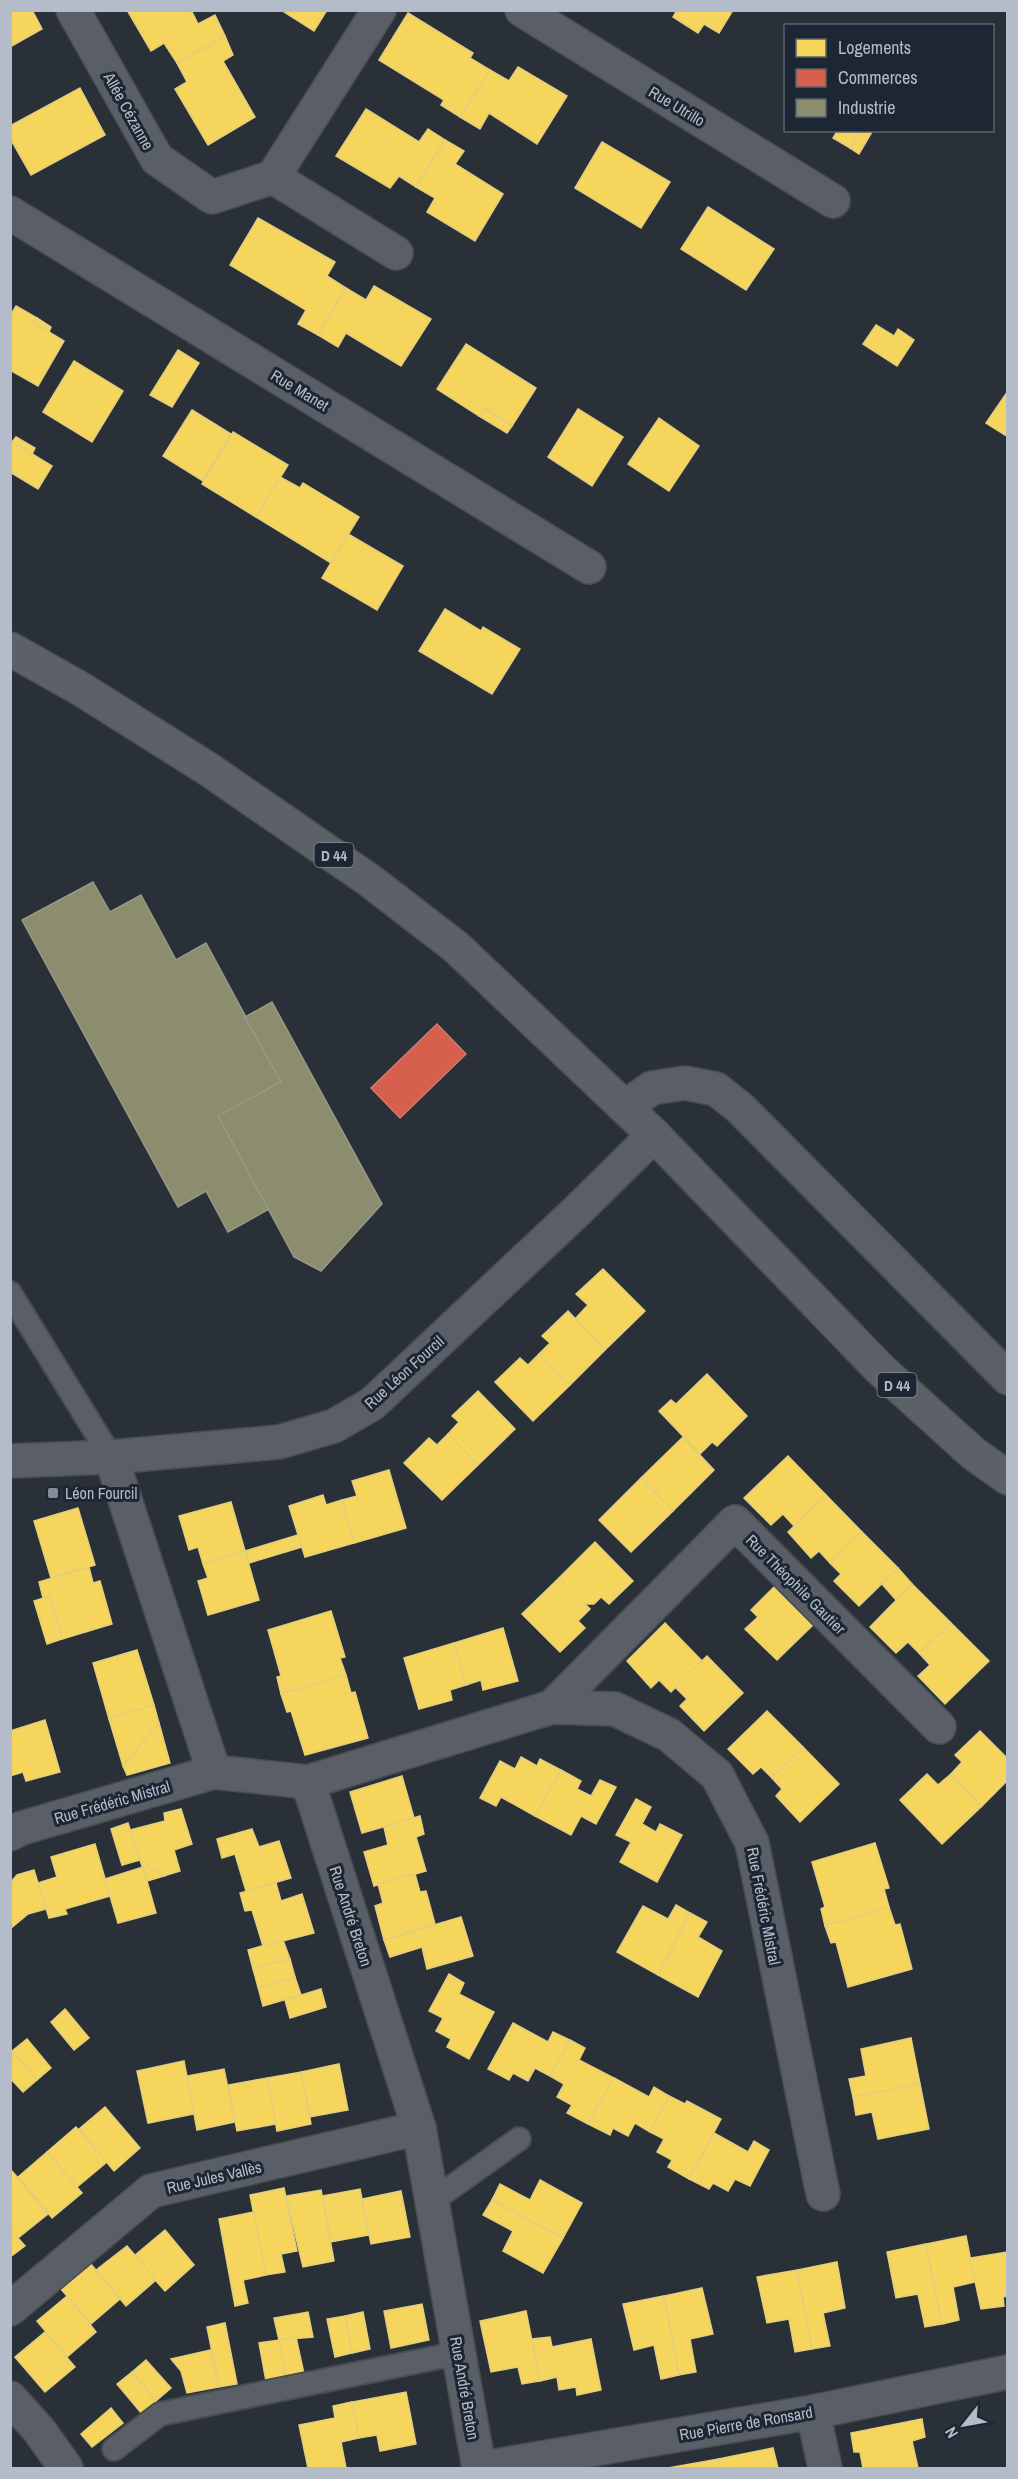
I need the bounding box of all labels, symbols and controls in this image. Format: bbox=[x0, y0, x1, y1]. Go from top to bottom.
legend bbox=[784, 24, 994, 132]
text: Logements bbox=[838, 35, 911, 60]
text: Commerces bbox=[838, 65, 918, 90]
street label: Allée Cézanne bbox=[98, 67, 159, 154]
street label: Rue Utrillo bbox=[645, 81, 709, 131]
text: Industrie bbox=[838, 95, 895, 120]
street label: Rue Manet bbox=[267, 364, 333, 416]
road number: D 44 bbox=[314, 843, 354, 867]
street label: Rue Léon Fourcil bbox=[359, 1330, 449, 1414]
road number: D 44 bbox=[878, 1373, 916, 1397]
place label: Léon Fourcil bbox=[65, 1482, 137, 1504]
marker: Léon Fourcil bbox=[46, 1486, 60, 1500]
street label: Rue Théophile Gautier bbox=[741, 1529, 851, 1639]
street label: Rue Frédéric Mistral bbox=[51, 1775, 173, 1829]
street label: Rue Frédéric Mistral bbox=[742, 1845, 786, 1967]
street label: Rue André Breton bbox=[324, 1863, 378, 1969]
street label: Rue Jules Vallès bbox=[164, 2155, 264, 2199]
street label: Rue André Breton bbox=[445, 2335, 485, 2441]
north arrow bbox=[934, 2395, 994, 2455]
street label: Rue Pierre de Ronsard bbox=[678, 2400, 814, 2446]
text: N bbox=[939, 2423, 963, 2442]

